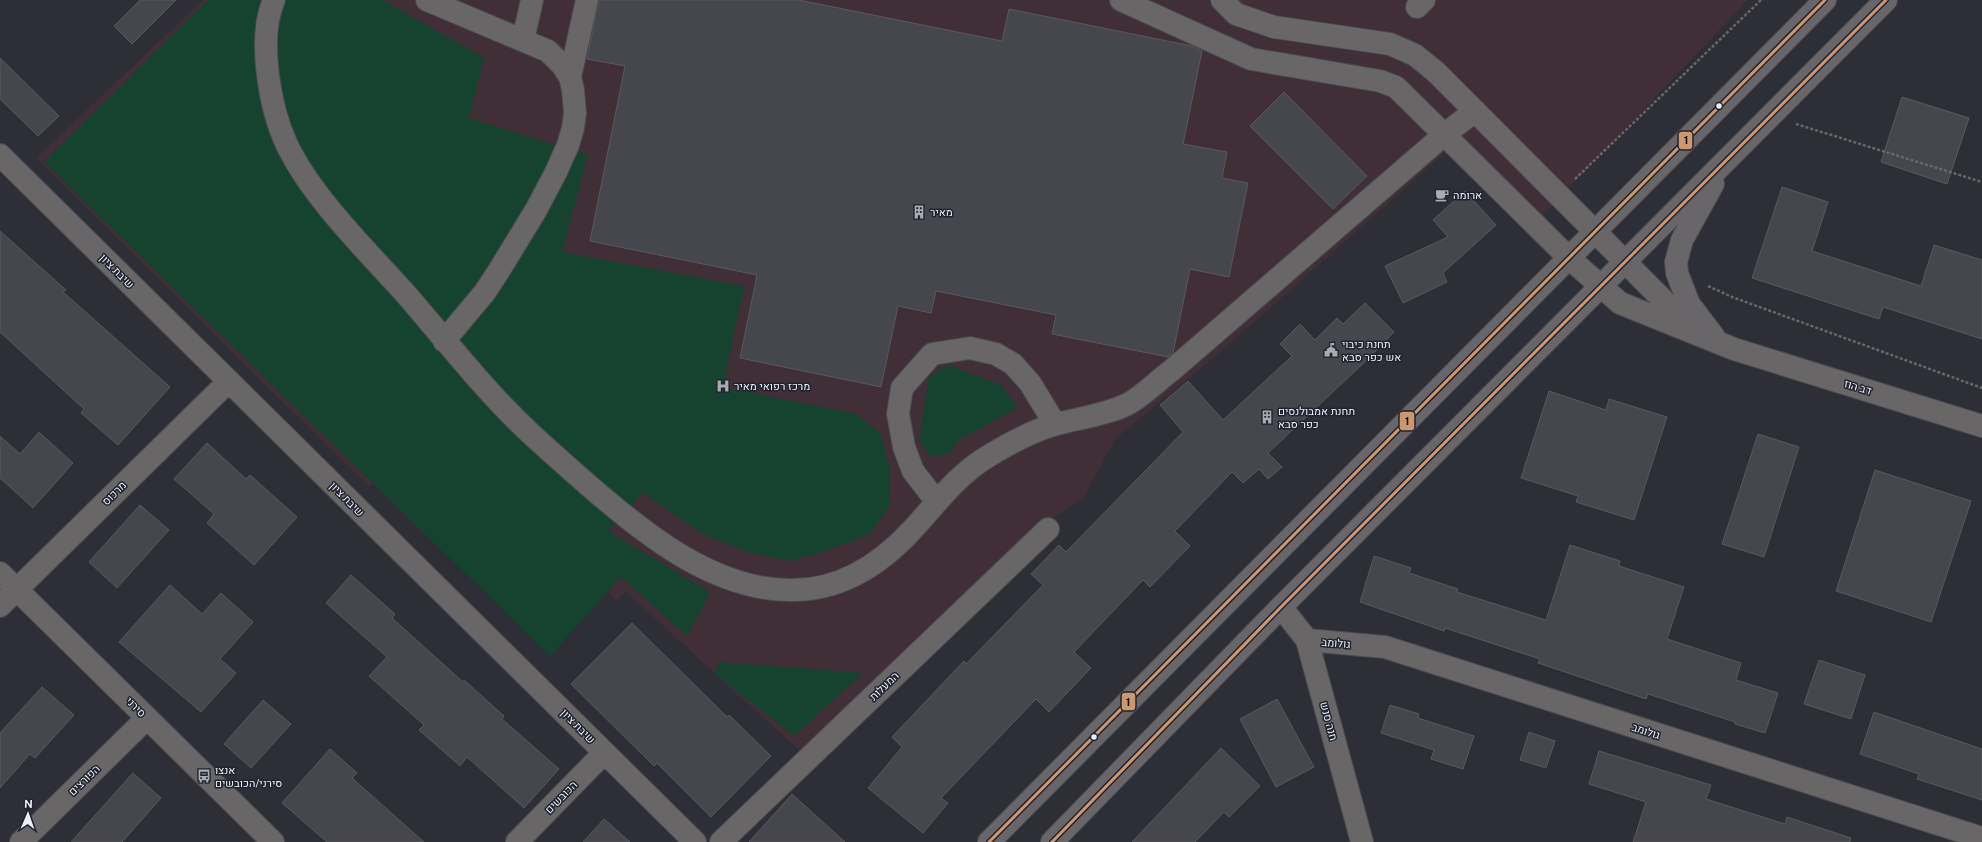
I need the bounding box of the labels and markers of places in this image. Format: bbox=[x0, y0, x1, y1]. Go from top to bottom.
unlabelled marker bbox=[1714, 101, 1724, 111]
cafe icon: ארומה bbox=[1434, 187, 1450, 203]
place label: ארומה bbox=[1453, 189, 1482, 201]
building icon: מאיר bbox=[911, 204, 927, 220]
place label: מאיר bbox=[930, 206, 953, 218]
place label: תחנת כיבוי אש כפר סבא bbox=[1342, 338, 1401, 363]
public building icon: תחנת כיבוי אש כפר סבא bbox=[1323, 342, 1339, 358]
hospital icon: מרכז רפואי מאיר bbox=[715, 378, 731, 394]
place label: מרכז רפואי מאיר bbox=[734, 380, 810, 392]
place label: תחנת אמבולנסים כפר סבא bbox=[1278, 405, 1355, 430]
building icon: תחנת אמבולנסים כפר סבא bbox=[1259, 409, 1275, 425]
unlabelled marker bbox=[1089, 732, 1099, 742]
place label: אנצו סירני/הכובשים bbox=[215, 764, 282, 789]
bus stop icon: אנצו סירני/הכובשים bbox=[196, 768, 212, 784]

